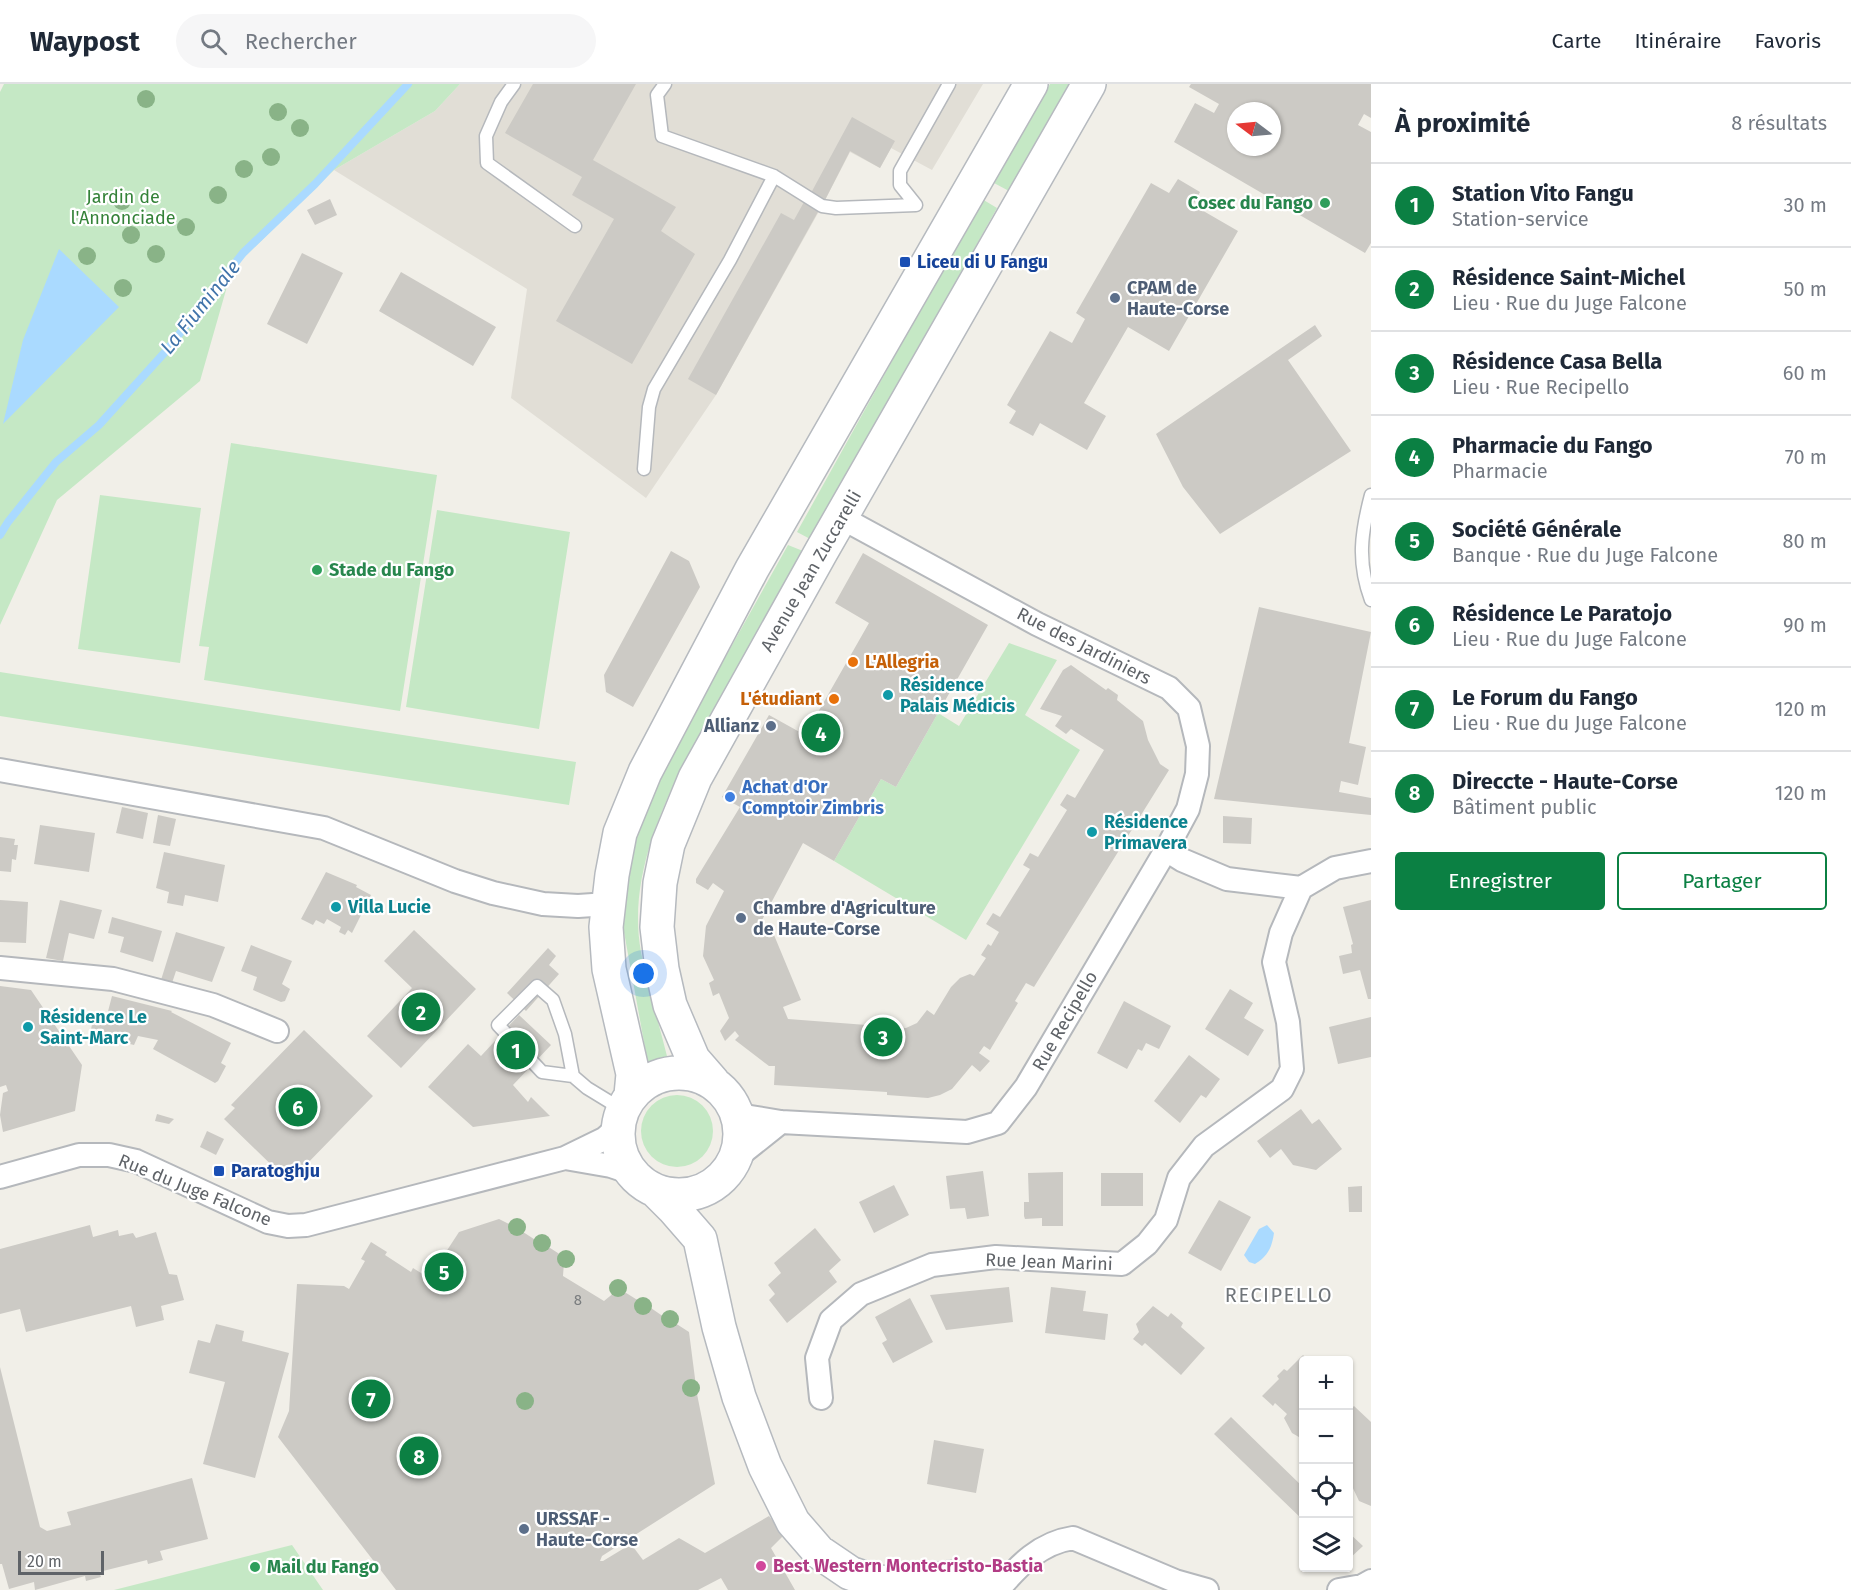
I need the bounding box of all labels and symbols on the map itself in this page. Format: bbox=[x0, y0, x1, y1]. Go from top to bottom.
north arrow bbox=[1227, 102, 1281, 156]
park label: Jardin de l'Annonciade bbox=[71, 186, 175, 229]
place label: Cosec du Fango bbox=[1188, 192, 1313, 214]
marker: Cosec du Fango bbox=[1318, 196, 1332, 210]
place label: Liceu di U Fangu bbox=[917, 251, 1048, 273]
water label: La Fiuminale bbox=[155, 255, 245, 359]
marker: Liceu di U Fangu bbox=[898, 255, 912, 269]
place label: CPAM de Haute-Corse bbox=[1127, 277, 1229, 320]
marker: CPAM de Haute-Corse bbox=[1108, 291, 1122, 305]
street label: Avenue Jean Zuccarelli bbox=[756, 486, 866, 656]
place label: Stade du Fango bbox=[329, 559, 454, 581]
marker: Stade du Fango bbox=[310, 563, 324, 577]
street label: Rue des Jardiniers bbox=[1013, 603, 1155, 689]
place label: L'Allegria bbox=[865, 651, 940, 673]
marker: L'Allegria bbox=[846, 655, 860, 669]
place label: Résidence Palais Médicis bbox=[900, 674, 1015, 717]
place label: L'étudiant bbox=[740, 688, 823, 710]
marker: Résidence Palais Médicis bbox=[881, 688, 895, 702]
marker: L'étudiant bbox=[827, 692, 841, 706]
pin: 4 bbox=[802, 710, 840, 756]
place label: Allianz bbox=[703, 715, 759, 737]
marker: Allianz bbox=[764, 719, 778, 733]
place label: Achat d'Or Comptoir Zimbris bbox=[741, 776, 884, 819]
marker: Achat d'Or Comptoir Zimbris bbox=[723, 790, 737, 804]
place label: Résidence Primavera bbox=[1104, 811, 1188, 854]
marker: Résidence Primavera bbox=[1085, 825, 1099, 839]
place label: Villa Lucie bbox=[347, 896, 431, 918]
place label: Chambre d'Agriculture de Haute-Corse bbox=[753, 897, 936, 940]
marker: Villa Lucie bbox=[329, 900, 343, 914]
marker: Chambre d'Agriculture de Haute-Corse bbox=[734, 911, 748, 925]
your location bbox=[629, 959, 658, 988]
street label: Rue Recipello bbox=[1028, 967, 1102, 1075]
pin: 2 bbox=[402, 990, 440, 1034]
place label: Résidence Le Saint-Marc bbox=[40, 1006, 147, 1049]
pin: 3 bbox=[864, 1014, 902, 1060]
marker: Résidence Le Saint-Marc bbox=[21, 1020, 35, 1034]
pin: 1 bbox=[496, 1028, 536, 1072]
pin: 6 bbox=[278, 1084, 318, 1130]
street label: Rue du Juge Falcone bbox=[115, 1149, 275, 1231]
place label: Paratoghju bbox=[231, 1160, 320, 1182]
marker: Paratoghju bbox=[212, 1164, 226, 1178]
street label: Rue Jean Marini bbox=[985, 1249, 1113, 1275]
pin: 5 bbox=[424, 1250, 464, 1294]
district label: RECIPELLO bbox=[1225, 1283, 1333, 1307]
house number: 8 bbox=[574, 1291, 582, 1309]
pin: 7 bbox=[352, 1376, 391, 1422]
pin: 8 bbox=[400, 1434, 438, 1478]
place label: URSSAF - Haute-Corse bbox=[536, 1508, 638, 1551]
marker: URSSAF - Haute-Corse bbox=[517, 1522, 531, 1536]
scale bar bbox=[18, 1548, 104, 1576]
place label: Best Western Montecristo-Bastia bbox=[773, 1555, 1043, 1577]
place label: Mail du Fango bbox=[267, 1556, 379, 1578]
marker: Best Western Montecristo-Bastia bbox=[754, 1559, 768, 1573]
marker: Mail du Fango bbox=[248, 1560, 262, 1574]

